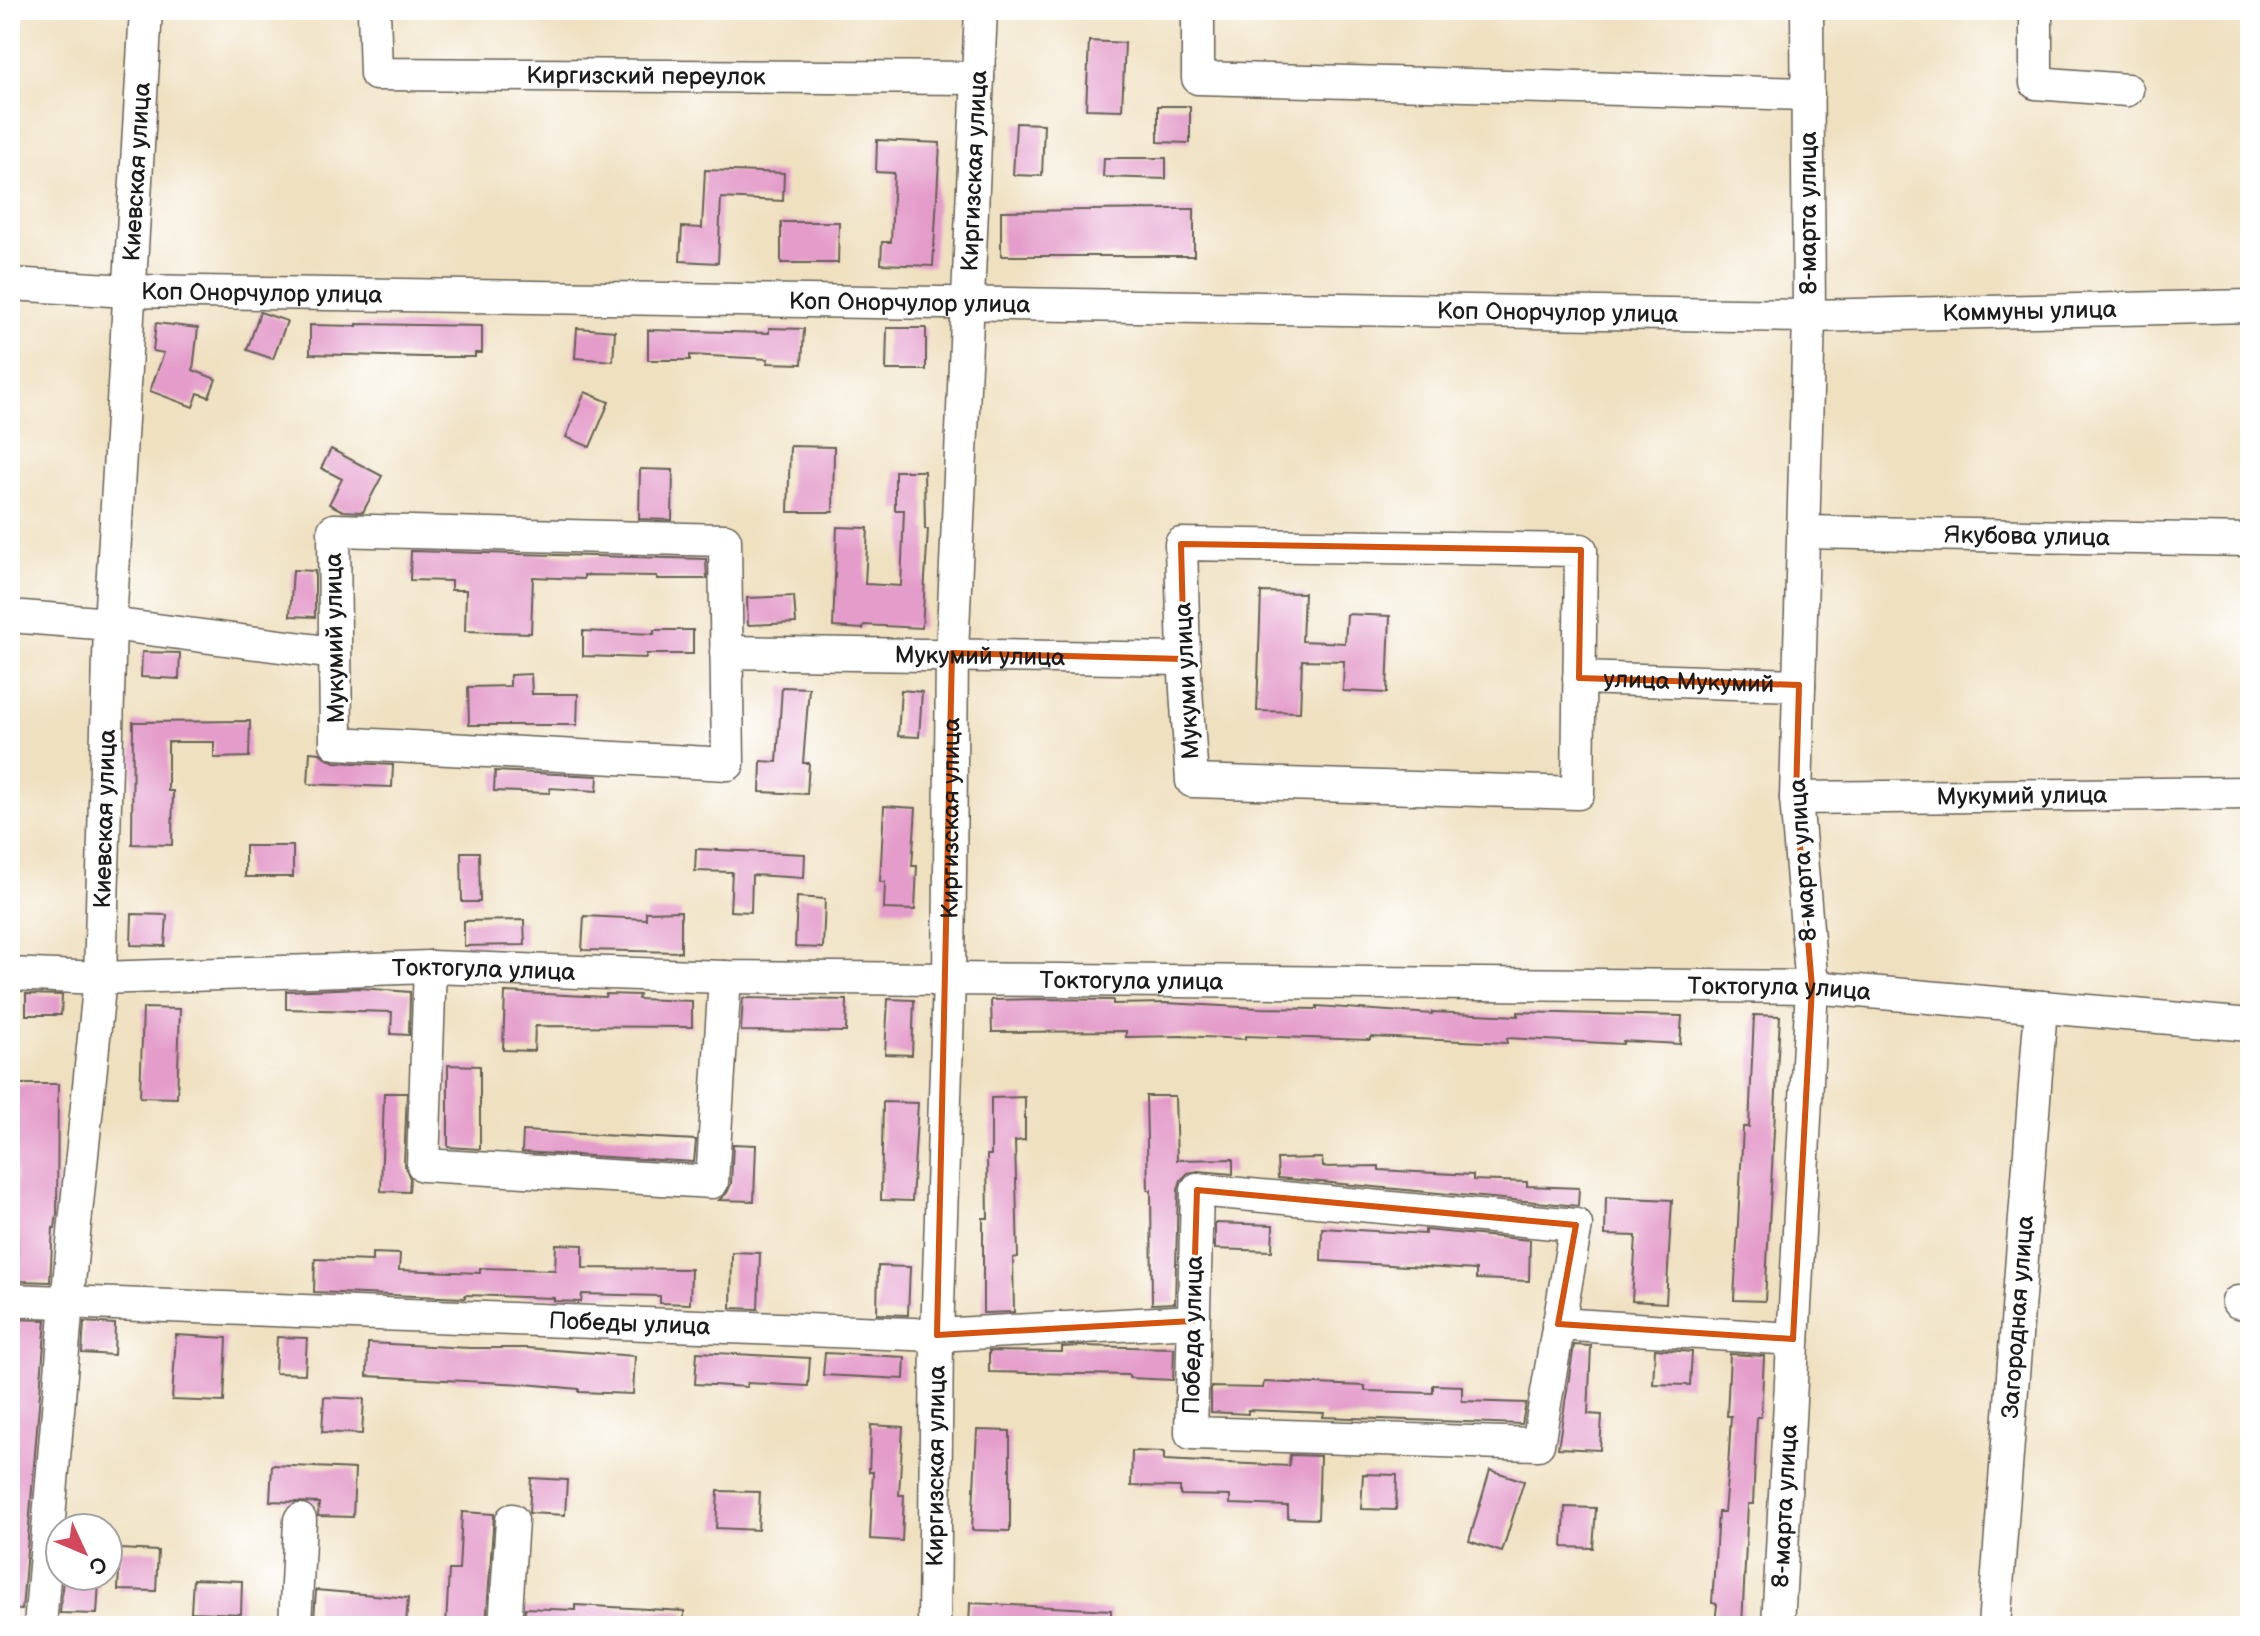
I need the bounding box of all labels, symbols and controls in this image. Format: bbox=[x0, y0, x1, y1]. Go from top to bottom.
street label: Киргизский переулок bbox=[526, 60, 766, 91]
street label: Киргизская улица bbox=[955, 69, 993, 272]
street label: Киевская улица bbox=[117, 81, 156, 262]
street label: 8-марта улица bbox=[1794, 131, 1823, 295]
street label: Коп Онорчулор улица bbox=[141, 277, 383, 309]
street label: Коп Онорчулор улица bbox=[789, 286, 1031, 319]
street label: Коммуны улица bbox=[1942, 295, 2117, 327]
street label: Коп Онорчулор улица bbox=[1437, 296, 1679, 329]
street label: Якубова улица bbox=[1944, 520, 2110, 552]
street label: Мукумий улица bbox=[319, 552, 351, 724]
street label: Мукуми улица bbox=[1168, 602, 1206, 760]
street label: Мукумий улица bbox=[894, 640, 1066, 672]
street label: улица Мукумий bbox=[1603, 664, 1775, 699]
street label: Киргизская улица bbox=[935, 717, 966, 919]
street label: Киевская улица bbox=[87, 729, 122, 909]
street label: 8-марта улица bbox=[1783, 777, 1823, 943]
street label: Мукумий улица bbox=[1936, 780, 2108, 811]
street label: Токтогула улица bbox=[391, 952, 576, 986]
street label: Токтогула улица bbox=[1040, 965, 1224, 996]
street label: Токтогула улица bbox=[1688, 971, 1872, 1007]
street label: Загородная улица bbox=[1995, 1214, 2040, 1420]
street label: Победа улица bbox=[1177, 1255, 1209, 1415]
street label: Победы улица bbox=[548, 1306, 711, 1341]
street label: Киргизская улица bbox=[920, 1365, 951, 1567]
street label: 8-марта улица bbox=[1766, 1424, 1803, 1589]
north arrow bbox=[44, 1512, 124, 1592]
text: С bbox=[82, 1550, 112, 1580]

